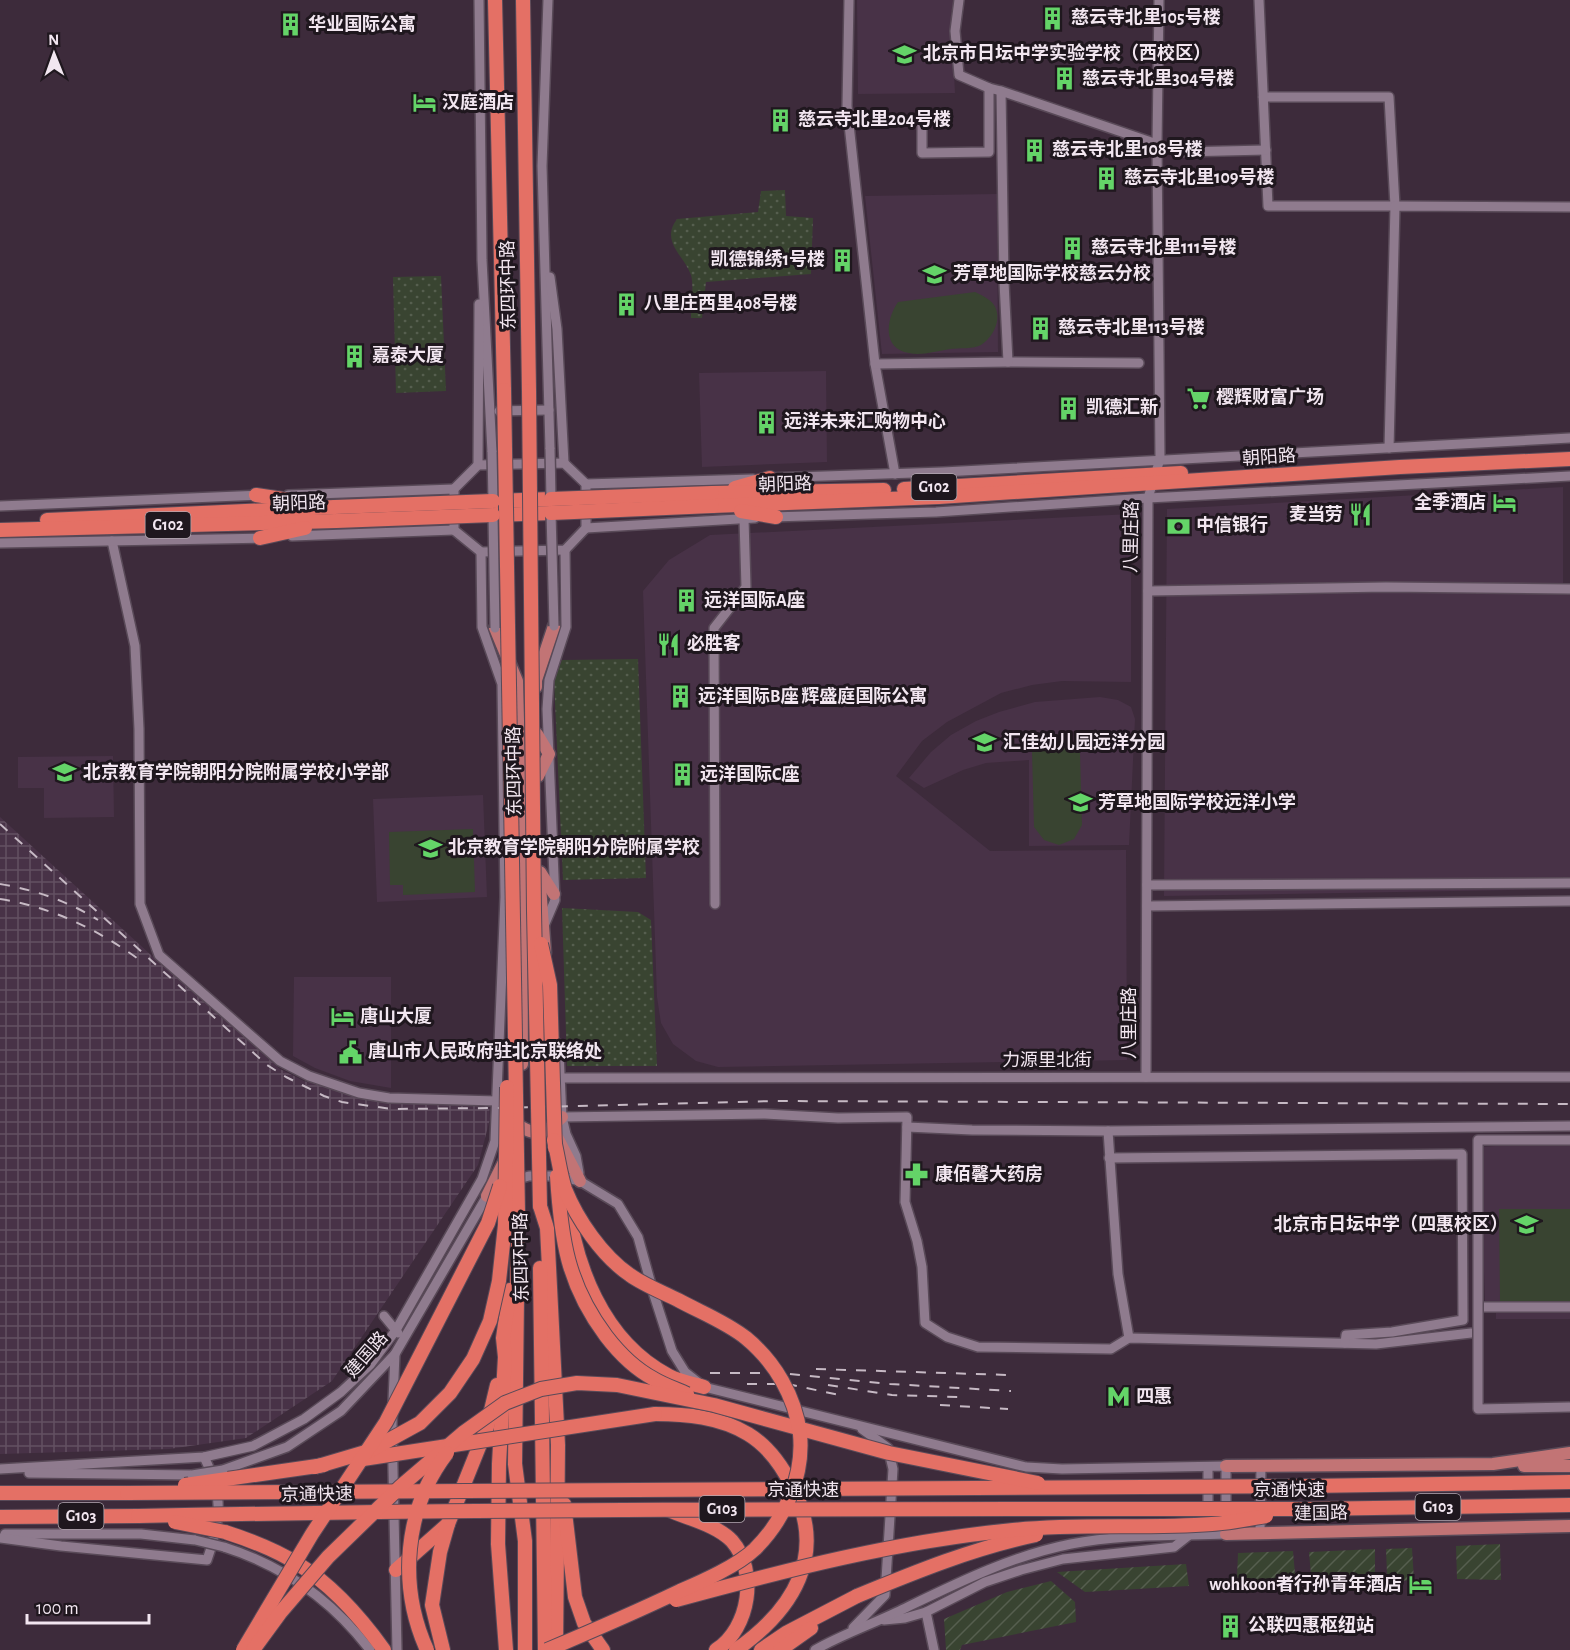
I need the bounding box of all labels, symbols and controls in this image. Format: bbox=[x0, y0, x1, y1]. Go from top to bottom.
building icon: 慈云寺北里105号楼 bbox=[1040, 5, 1066, 31]
place label: 慈云寺北里105号楼 bbox=[1071, 7, 1221, 27]
building icon: 华业国际公寓 bbox=[277, 12, 303, 38]
place label: 华业国际公寓 bbox=[308, 14, 416, 34]
north arrow bbox=[24, 24, 84, 84]
text: N bbox=[48, 32, 59, 48]
school or university icon: 北京市日坛中学实验学校（西校区） bbox=[892, 41, 918, 67]
place label: 北京市日坛中学实验学校（西校区） bbox=[923, 43, 1211, 63]
building icon: 慈云寺北里304号楼 bbox=[1051, 66, 1077, 92]
place label: 慈云寺北里304号楼 bbox=[1082, 68, 1234, 88]
hotel icon: 汉庭酒店 bbox=[411, 90, 437, 116]
place label: 汉庭酒店 bbox=[442, 92, 514, 112]
building icon: 慈云寺北里204号楼 bbox=[767, 107, 793, 133]
place label: 慈云寺北里204号楼 bbox=[798, 109, 951, 129]
building icon: 慈云寺北里108号楼 bbox=[1021, 137, 1047, 163]
place label: 慈云寺北里108号楼 bbox=[1052, 139, 1203, 159]
building icon: 慈云寺北里109号楼 bbox=[1093, 165, 1119, 191]
place label: 慈云寺北里109号楼 bbox=[1124, 167, 1275, 187]
building icon: 慈云寺北里111号楼 bbox=[1060, 235, 1086, 261]
place label: 慈云寺北里111号楼 bbox=[1091, 237, 1236, 257]
street label: 东四环中路 bbox=[497, 240, 519, 330]
building icon: 凯德锦绣1号楼 bbox=[830, 247, 856, 273]
place label: 凯德锦绣1号楼 bbox=[711, 249, 825, 269]
school or university icon: 芳草地国际学校慈云分校 bbox=[922, 261, 948, 287]
place label: 芳草地国际学校慈云分校 bbox=[953, 263, 1151, 283]
building icon: 八里庄西里408号楼 bbox=[613, 291, 639, 317]
place label: 八里庄西里408号楼 bbox=[644, 293, 797, 313]
building icon: 慈云寺北里113号楼 bbox=[1027, 315, 1053, 341]
place label: 慈云寺北里113号楼 bbox=[1058, 317, 1205, 337]
building icon: 嘉泰大厦 bbox=[341, 343, 367, 369]
place label: 嘉泰大厦 bbox=[372, 345, 444, 365]
supermarket icon: 樱辉财富广场 bbox=[1185, 385, 1211, 411]
place label: 樱辉财富广场 bbox=[1216, 387, 1324, 407]
building icon: 凯德汇新 bbox=[1055, 395, 1081, 421]
place label: 凯德汇新 bbox=[1086, 397, 1158, 417]
building icon: 远洋未来汇购物中心 bbox=[753, 409, 779, 435]
place label: 远洋未来汇购物中心 bbox=[784, 411, 946, 431]
street label: 朝阳路 bbox=[1241, 445, 1297, 469]
street label: 朝阳路 bbox=[758, 473, 812, 495]
road number: G102 bbox=[912, 474, 956, 500]
hotel icon: 全季酒店 bbox=[1491, 490, 1517, 516]
street label: 朝阳路 bbox=[272, 492, 326, 514]
place label: 全季酒店 bbox=[1414, 492, 1486, 512]
street label: 八里庄路 bbox=[1120, 501, 1142, 573]
restaurant icon: 麦当劳 bbox=[1348, 502, 1374, 528]
place label: 麦当劳 bbox=[1289, 505, 1343, 524]
road number: G102 bbox=[146, 512, 190, 538]
bank icon: 中信银行 bbox=[1165, 513, 1191, 539]
place label: 中信银行 bbox=[1196, 514, 1268, 535]
building icon: 远洋国际A座 bbox=[673, 588, 699, 614]
place label: 远洋国际A座 bbox=[704, 590, 805, 610]
restaurant icon: 必胜客 bbox=[656, 631, 682, 657]
place label: 必胜客 bbox=[687, 633, 741, 653]
building icon: 远洋国际B座 辉盛庭国际公寓 bbox=[667, 684, 693, 710]
place label: 远洋国际B座 辉盛庭国际公寓 bbox=[698, 686, 927, 706]
street label: 东四环中路 bbox=[503, 726, 525, 816]
school or university icon: 汇佳幼儿园远洋分园 bbox=[972, 730, 998, 756]
place label: 汇佳幼儿园远洋分园 bbox=[1003, 732, 1165, 752]
school or university icon: 北京教育学院朝阳分院附属学校小学部 bbox=[52, 760, 78, 786]
place label: 北京教育学院朝阳分院附属学校小学部 bbox=[83, 762, 389, 782]
building icon: 远洋国际C座 bbox=[669, 762, 695, 788]
place label: 远洋国际C座 bbox=[700, 764, 799, 784]
school or university icon: 芳草地国际学校远洋小学 bbox=[1067, 790, 1093, 816]
place label: 芳草地国际学校远洋小学 bbox=[1098, 792, 1296, 812]
school or university icon: 北京教育学院朝阳分院附属学校 bbox=[417, 835, 443, 861]
place label: 北京教育学院朝阳分院附属学校 bbox=[448, 837, 700, 857]
street label: 八里庄路 bbox=[1119, 987, 1139, 1059]
hotel icon: 唐山大厦 bbox=[329, 1004, 355, 1030]
place label: 唐山大厦 bbox=[360, 1006, 432, 1026]
public building icon: 唐山市人民政府驻北京联络处 bbox=[337, 1039, 363, 1065]
place label: 唐山市人民政府驻北京联络处 bbox=[368, 1040, 602, 1061]
street label: 力源里北街 bbox=[1002, 1050, 1092, 1070]
pharmacy icon: 康佰馨大药房 bbox=[904, 1162, 930, 1188]
place label: 康佰馨大药房 bbox=[935, 1164, 1043, 1184]
street label: 东四环中路 bbox=[510, 1212, 532, 1302]
school or university icon: 北京市日坛中学（四惠校区） bbox=[1513, 1212, 1539, 1238]
place label: 北京市日坛中学（四惠校区） bbox=[1274, 1214, 1508, 1234]
street label: 建国路 bbox=[341, 1327, 392, 1381]
metro station icon: 四惠 bbox=[1105, 1384, 1131, 1410]
place label: 四惠 bbox=[1136, 1387, 1172, 1406]
street label: 京通快速 bbox=[767, 1480, 839, 1500]
street label: 京通快速 bbox=[1253, 1480, 1325, 1500]
street label: 京通快速 bbox=[281, 1483, 353, 1505]
road number: G103 bbox=[1416, 1494, 1460, 1520]
road number: G103 bbox=[700, 1496, 744, 1522]
road number: G103 bbox=[58, 1503, 104, 1529]
street label: 建国路 bbox=[1294, 1503, 1348, 1523]
hotel icon: wohkoon者行孙青年酒店 bbox=[1407, 1572, 1433, 1598]
place label: wohkoon者行孙青年酒店 bbox=[1209, 1573, 1402, 1594]
scale bar bbox=[27, 1587, 148, 1625]
text: 100 m bbox=[36, 1600, 79, 1618]
building icon: 公联四惠枢纽站 bbox=[1217, 1613, 1243, 1639]
place label: 公联四惠枢纽站 bbox=[1248, 1615, 1374, 1635]

